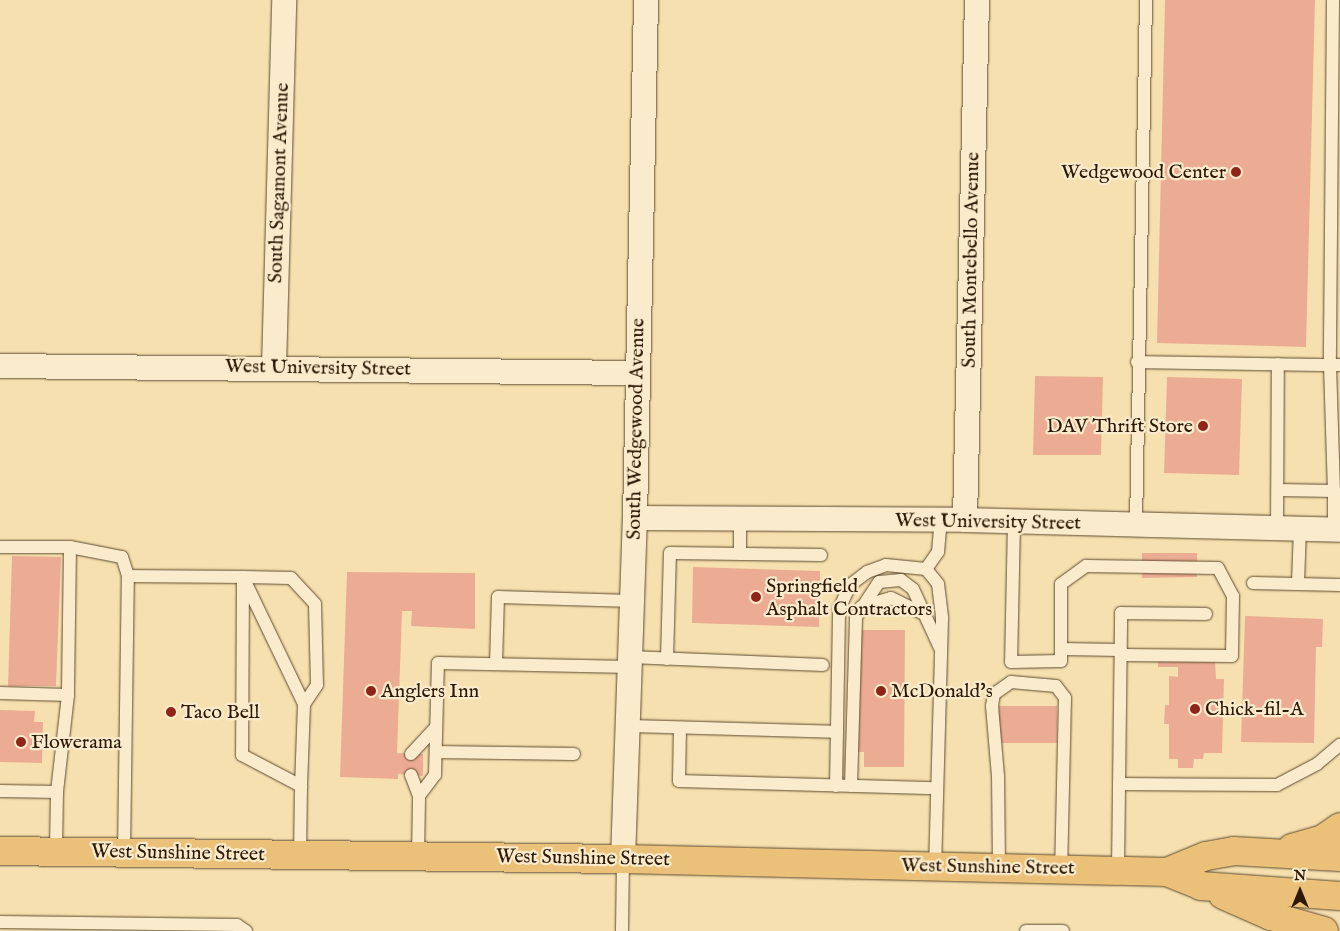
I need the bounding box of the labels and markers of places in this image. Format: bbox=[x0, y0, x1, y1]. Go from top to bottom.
place label: Wedgewood Center bbox=[1061, 160, 1226, 184]
marker: Wedgewood Center bbox=[1230, 166, 1242, 178]
place label: DAV Thrift Store bbox=[1046, 414, 1193, 438]
marker: DAV Thrift Store bbox=[1197, 420, 1209, 432]
place label: Springfield Asphalt Contractors bbox=[766, 574, 932, 621]
marker: Springfield Asphalt Contractors bbox=[750, 591, 762, 603]
place label: Anglers Inn bbox=[381, 679, 479, 703]
place label: McDonald's bbox=[891, 679, 993, 703]
marker: Anglers Inn bbox=[365, 685, 377, 697]
marker: McDonald's bbox=[875, 685, 887, 697]
place label: Chick-fil-A bbox=[1205, 697, 1304, 721]
place label: Taco Bell bbox=[181, 700, 260, 724]
marker: Chick-fil-A bbox=[1189, 703, 1201, 715]
marker: Taco Bell bbox=[165, 706, 177, 718]
place label: Flowerama bbox=[31, 730, 122, 754]
marker: Flowerama bbox=[15, 736, 27, 748]

